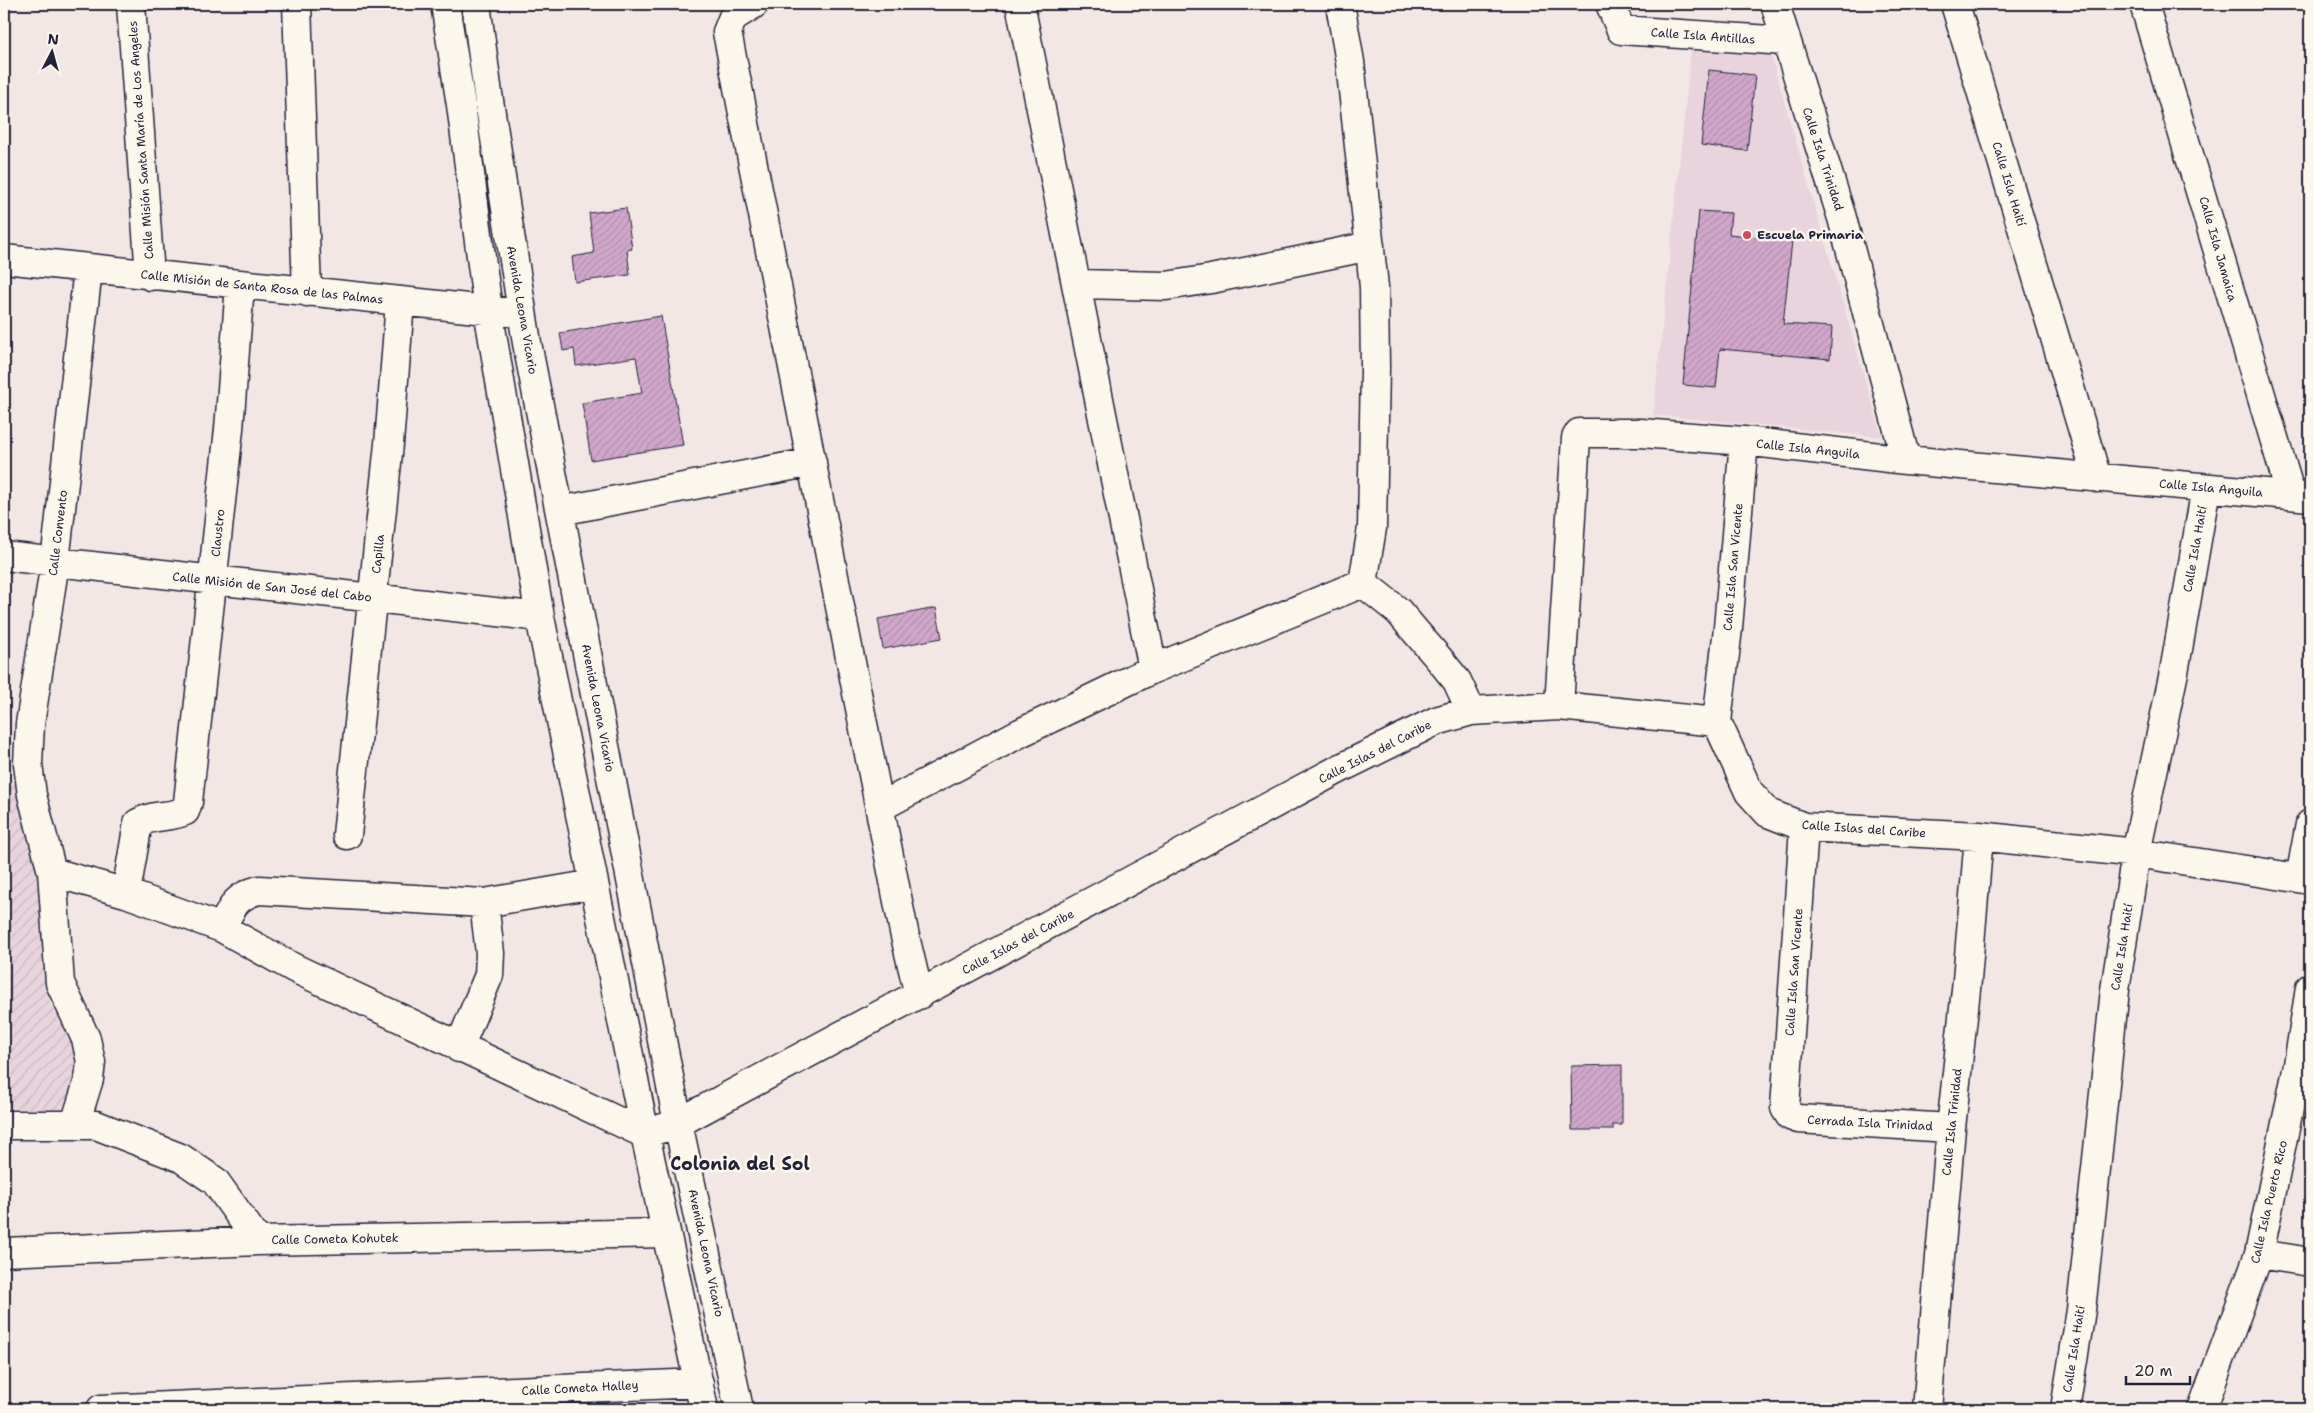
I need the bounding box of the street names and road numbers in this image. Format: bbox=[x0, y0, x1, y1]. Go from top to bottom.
street label: Calle Misión Santa María de Los Angeles bbox=[125, 20, 157, 260]
street label: Calle Isla Antillas bbox=[1650, 24, 1756, 48]
street label: Calle Isla Trinidad bbox=[1799, 105, 1847, 213]
street label: Calle Isla Haití bbox=[1989, 140, 2030, 229]
street label: Calle Isla Jamaica bbox=[2195, 195, 2241, 304]
street label: Avenida Leona Vicario bbox=[503, 244, 541, 376]
street label: Calle Misión de Santa Rosa de las Palmas bbox=[140, 266, 384, 308]
street label: Calle Isla Anguila bbox=[1755, 436, 1861, 462]
street label: Calle Isla Anguila bbox=[2158, 475, 2264, 501]
street label: Calle Convento bbox=[45, 489, 71, 577]
street label: Calle Isla San Vicente bbox=[1719, 502, 1747, 631]
street label: Calle Isla Haití bbox=[2180, 504, 2211, 594]
street label: Claustro bbox=[208, 508, 228, 558]
street label: Capilla bbox=[368, 533, 388, 574]
street label: Calle Misión de San José del Cabo bbox=[172, 569, 372, 605]
street label: Avenida Leona Vicario bbox=[578, 642, 618, 774]
street label: Calle Islas del Caribe bbox=[1316, 716, 1434, 787]
street label: Calle Islas del Caribe bbox=[1801, 817, 1927, 841]
street label: Calle Isla Haití bbox=[2107, 902, 2137, 992]
street label: Calle Islas del Caribe bbox=[959, 906, 1077, 978]
street label: Calle Isla San Vicente bbox=[1782, 907, 1806, 1036]
street label: Calle Isla Trinidad bbox=[1938, 1067, 1966, 1176]
street label: Cerrada Isla Trinidad bbox=[1807, 1112, 1933, 1134]
street label: Calle Isla Puerto Rico bbox=[2247, 1139, 2291, 1265]
street label: Avenida Leona Vicario bbox=[685, 1188, 727, 1318]
street label: Calle Cometa Kohutek bbox=[271, 1230, 399, 1248]
street label: Calle Isla Haití bbox=[2059, 1304, 2089, 1394]
street label: Calle Cometa Halley bbox=[521, 1377, 639, 1399]

